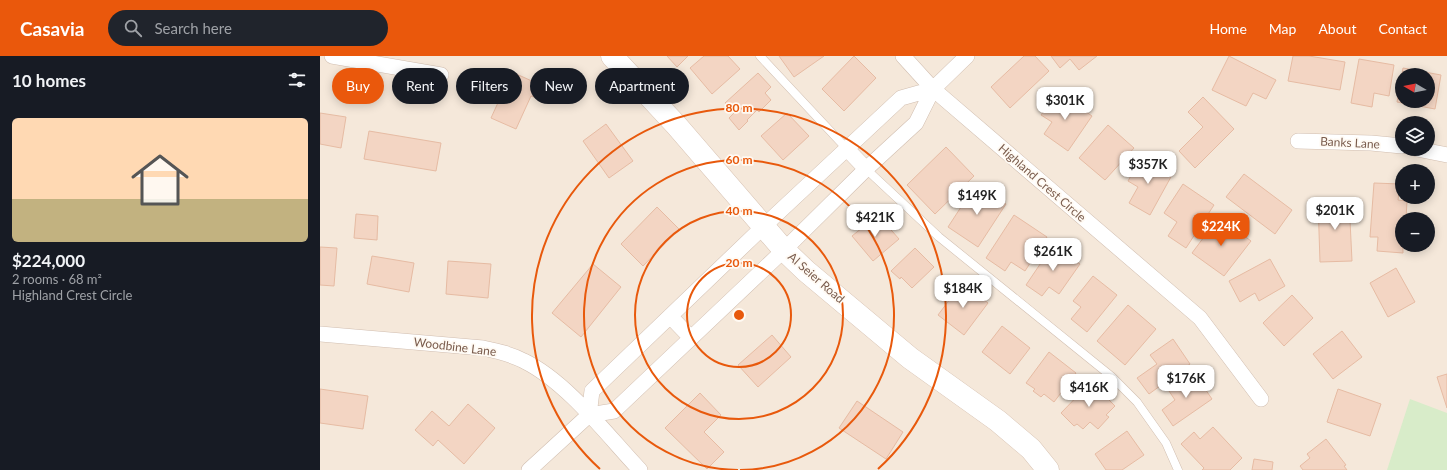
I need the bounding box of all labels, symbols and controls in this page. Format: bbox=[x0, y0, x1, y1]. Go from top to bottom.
search box bbox=[108, 10, 388, 46]
text: Casavia bbox=[20, 17, 84, 40]
icon: search bbox=[122, 17, 144, 39]
text: Search here bbox=[154, 19, 232, 37]
text: Home bbox=[1209, 20, 1247, 37]
text: Map bbox=[1269, 20, 1296, 37]
text: About bbox=[1318, 20, 1356, 37]
text: Contact bbox=[1378, 20, 1427, 37]
chip: Buy bbox=[332, 68, 384, 104]
chip: Rent bbox=[392, 68, 448, 104]
chip: Filters bbox=[456, 68, 522, 104]
chip: New bbox=[530, 68, 587, 104]
chip: Apartment bbox=[595, 68, 689, 104]
north arrow bbox=[1395, 68, 1435, 108]
map controls bbox=[1395, 68, 1435, 252]
icon: filters bbox=[286, 69, 308, 91]
text: 10 homes bbox=[12, 70, 86, 91]
pin: $301K bbox=[1037, 87, 1093, 121]
text: $301K bbox=[1045, 92, 1085, 108]
text: 80 m bbox=[726, 100, 752, 115]
button: layers bbox=[1395, 116, 1435, 156]
street label: Banks Lane bbox=[1320, 133, 1380, 152]
street label: Highland Crest Circle bbox=[995, 141, 1089, 225]
icon: home bbox=[124, 144, 196, 216]
pin: $357K bbox=[1120, 151, 1176, 185]
text: 60 m bbox=[726, 152, 752, 167]
text: $357K bbox=[1128, 156, 1168, 172]
button: + bbox=[1395, 164, 1435, 204]
pin: $149K bbox=[949, 182, 1005, 216]
text: $149K bbox=[957, 187, 997, 203]
pin: $201K bbox=[1307, 197, 1363, 231]
text: $201K bbox=[1315, 202, 1355, 218]
text: 40 m bbox=[726, 203, 752, 218]
pin: $421K bbox=[847, 204, 903, 238]
text: $421K bbox=[855, 209, 895, 225]
button: − bbox=[1395, 212, 1435, 252]
pin: $224K bbox=[1193, 213, 1249, 247]
text: $224K bbox=[1201, 218, 1241, 234]
pin: $261K bbox=[1025, 238, 1081, 272]
text: $261K bbox=[1033, 243, 1073, 259]
street label: Al Seier Road bbox=[785, 249, 848, 306]
text: $224,000 bbox=[12, 250, 85, 271]
text: 20 m bbox=[726, 255, 752, 270]
text: 2 rooms · 68 m² bbox=[12, 271, 102, 287]
pin: $184K bbox=[935, 275, 991, 309]
text: $184K bbox=[943, 280, 983, 296]
text: Highland Crest Circle bbox=[12, 287, 132, 303]
centre of rings bbox=[732, 308, 746, 322]
street label: Woodbine Lane bbox=[413, 334, 497, 359]
pin: $176K bbox=[1158, 365, 1214, 399]
text: $176K bbox=[1166, 370, 1206, 386]
pin: $416K bbox=[1061, 374, 1117, 408]
text: $416K bbox=[1069, 379, 1109, 395]

